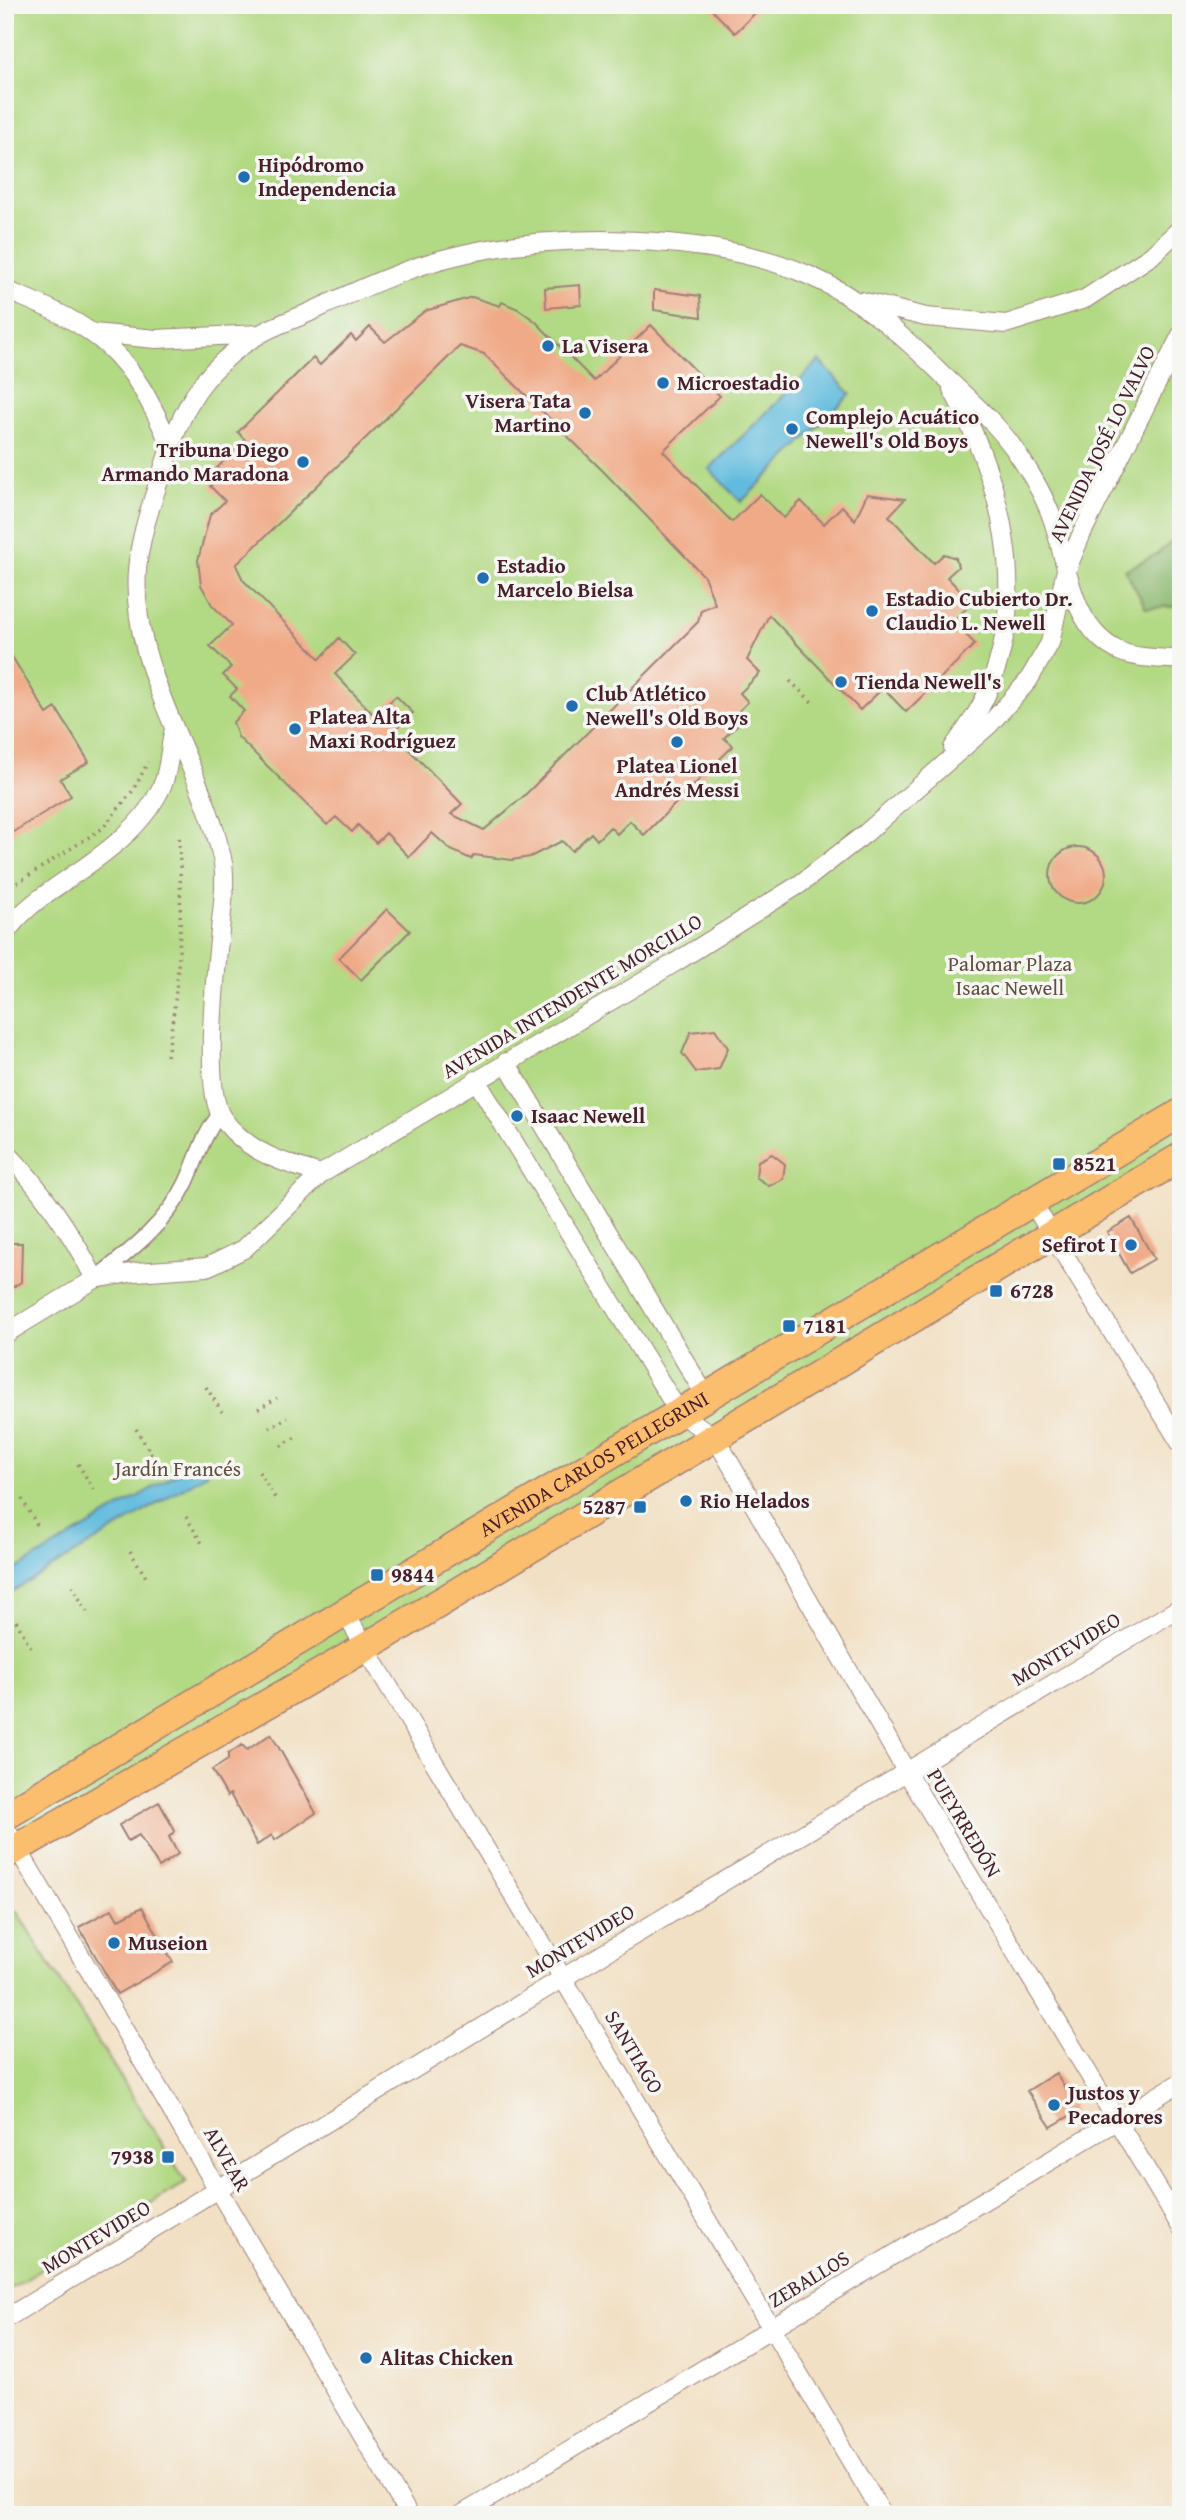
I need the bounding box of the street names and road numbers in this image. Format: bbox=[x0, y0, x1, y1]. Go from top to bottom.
street label: AVENIDA JOSÉ LO VALVO bbox=[1040, 340, 1163, 548]
street label: AVENIDA INTENDENTE MORCILLO bbox=[436, 905, 708, 1086]
street label: AVENIDA CARLOS PELLEGRINI bbox=[473, 1383, 714, 1544]
street label: MONTEVIDEO bbox=[1005, 1604, 1126, 1693]
street label: PUEYRREDÓN bbox=[920, 1762, 1009, 1883]
street label: MONTEVIDEO bbox=[519, 1896, 640, 1985]
street label: SANTIAGO bbox=[597, 2004, 672, 2099]
street label: ALVEAR bbox=[196, 2121, 259, 2198]
street label: MONTEVIDEO bbox=[35, 2192, 156, 2281]
street label: ZEBALLOS bbox=[762, 2242, 855, 2315]

